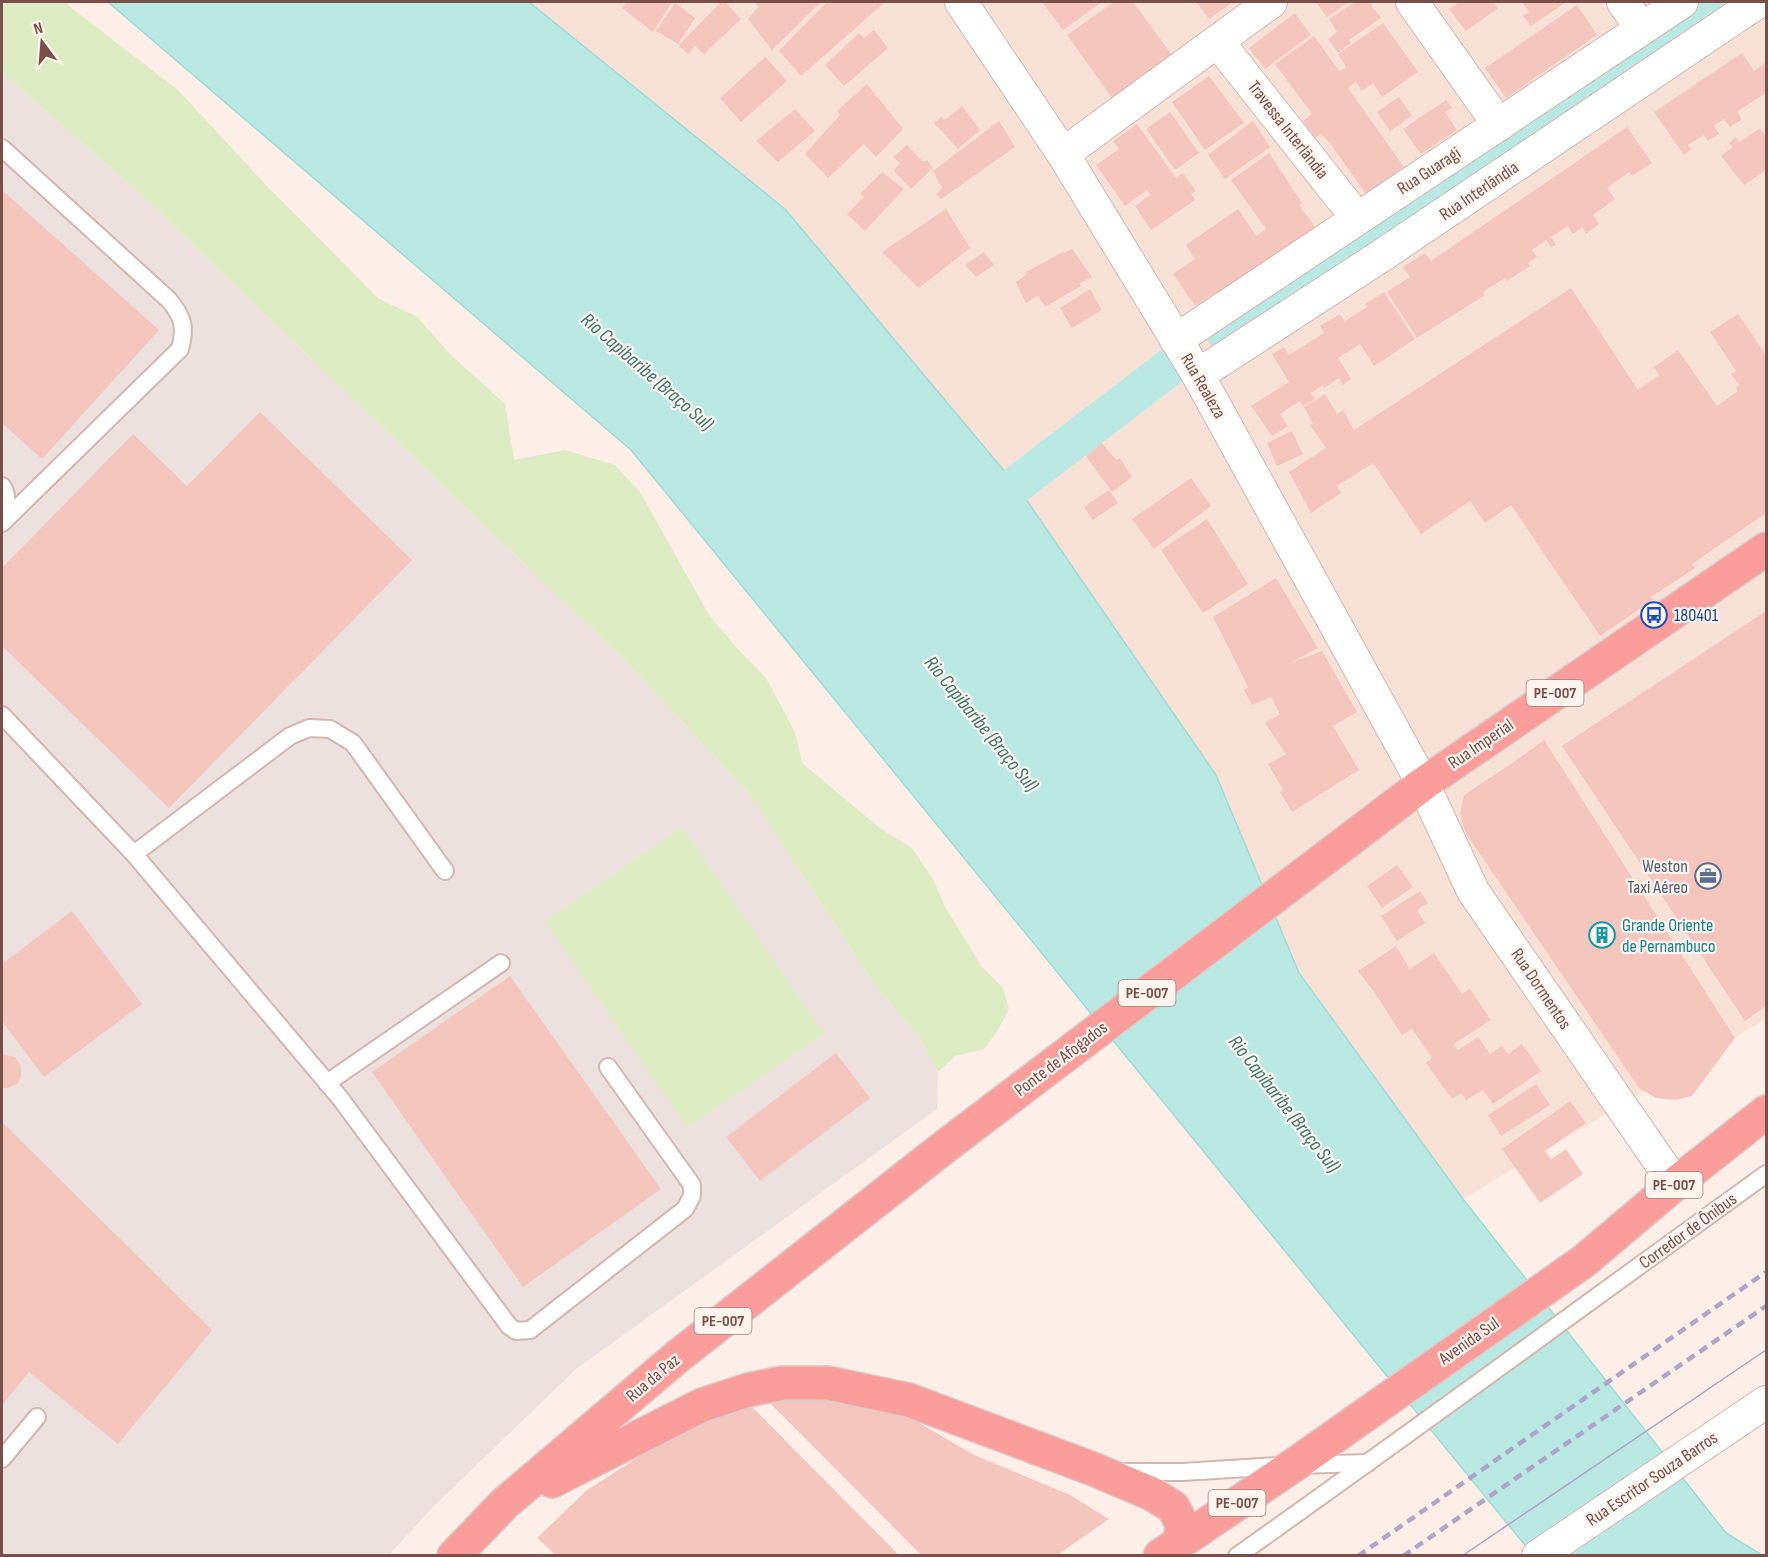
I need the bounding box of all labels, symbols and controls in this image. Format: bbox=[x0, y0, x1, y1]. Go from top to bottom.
north arrow bbox=[12, 12, 72, 72]
text: N bbox=[32, 19, 45, 39]
street label: Travessa Interlândia bbox=[1243, 77, 1333, 183]
street label: Rua Guaragi bbox=[1393, 143, 1465, 199]
street label: Rua Interlândia bbox=[1436, 157, 1522, 225]
water label: Rio Capibaribe (Braço Sul) bbox=[576, 308, 719, 437]
street label: Rua Realeza bbox=[1176, 350, 1230, 422]
bus stop icon: 180401 bbox=[1639, 600, 1669, 630]
place label: 180401 bbox=[1674, 605, 1719, 626]
water label: Rio Capibaribe (Braço Sul) bbox=[919, 651, 1044, 797]
road number: PE-007 bbox=[1526, 680, 1584, 706]
street label: Rua Imperial bbox=[1444, 715, 1518, 773]
place label: Weston Taxi Aéreo bbox=[1627, 856, 1688, 898]
office icon: Weston Taxi Aéreo bbox=[1693, 861, 1723, 891]
place label: Grande Oriente de Pernambuco bbox=[1622, 915, 1715, 957]
building icon: Grande Oriente de Pernambuco bbox=[1587, 920, 1617, 950]
street label: Rua Dormentos bbox=[1506, 945, 1576, 1033]
road number: PE-007 bbox=[1118, 980, 1176, 1006]
street label: Ponte de Afogados bbox=[1010, 1017, 1112, 1101]
water label: Rio Capibaribe (Braço Sul) bbox=[1223, 1031, 1346, 1178]
road number: PE-007 bbox=[1646, 1172, 1702, 1198]
street label: Corredor de Ônibus bbox=[1635, 1189, 1741, 1273]
road number: PE-007 bbox=[694, 1308, 752, 1334]
street label: Avenida Sul bbox=[1434, 1313, 1503, 1370]
street label: Rua da Paz bbox=[622, 1349, 685, 1407]
street label: Rua Escritor Souza Barros bbox=[1582, 1427, 1722, 1531]
road number: PE-007 bbox=[1208, 1490, 1266, 1516]

